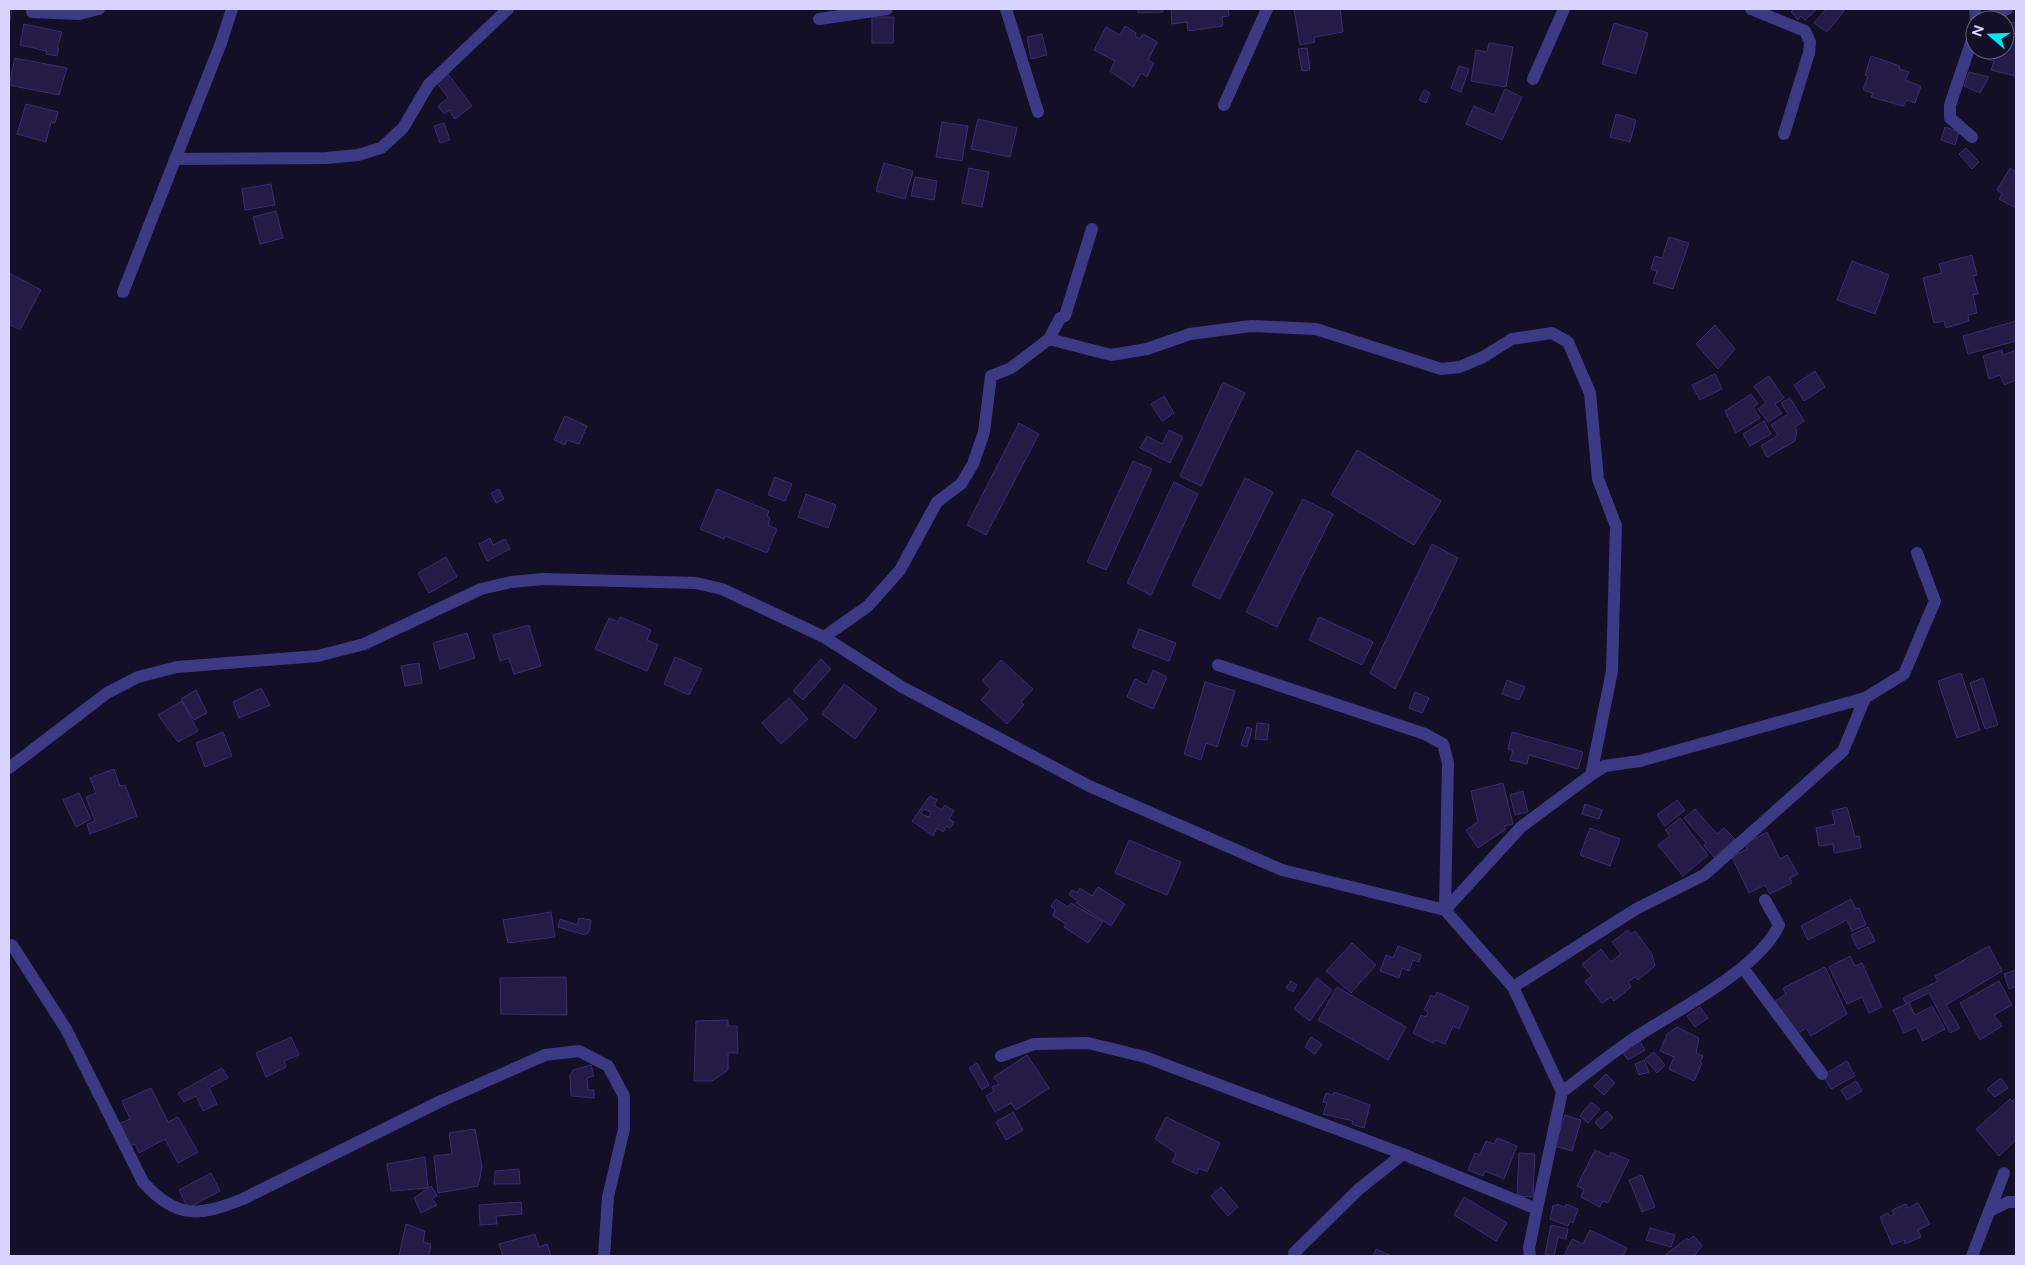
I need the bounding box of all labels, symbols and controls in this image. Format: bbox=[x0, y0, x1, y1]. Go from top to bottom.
north arrow bbox=[1965, 10, 2015, 60]
text: N bbox=[1968, 23, 1988, 39]

